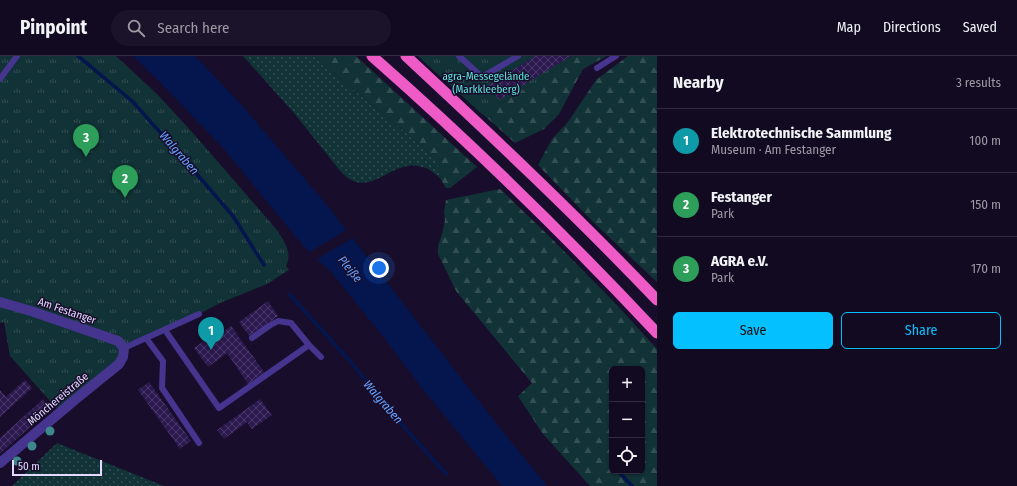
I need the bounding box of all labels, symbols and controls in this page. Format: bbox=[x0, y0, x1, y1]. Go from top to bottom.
search box bbox=[111, 10, 391, 46]
text: Pinpoint bbox=[20, 16, 87, 39]
icon: search bbox=[125, 17, 147, 39]
text: Search here bbox=[157, 19, 230, 37]
text: Map bbox=[837, 19, 861, 36]
text: Directions bbox=[883, 19, 941, 36]
text: Saved bbox=[963, 19, 997, 36]
park label: agra-Messegelände (Markkleeberg) bbox=[442, 70, 530, 96]
text: Nearby bbox=[673, 72, 724, 93]
text: 3 results bbox=[956, 75, 1001, 90]
pin: 3 bbox=[73, 124, 99, 157]
text: Elektrotechnische Sammlung bbox=[711, 124, 891, 142]
water label: Walgraben bbox=[156, 129, 202, 177]
text: 1 bbox=[683, 133, 689, 148]
text: 100 m bbox=[969, 133, 1001, 148]
text: Museum · Am Festanger bbox=[711, 142, 836, 157]
pin: 2 bbox=[112, 165, 138, 198]
text: Festanger bbox=[711, 188, 772, 206]
text: 2 bbox=[683, 197, 689, 212]
text: 150 m bbox=[970, 197, 1001, 212]
text: Park bbox=[711, 206, 734, 221]
text: AGRA e.V. bbox=[711, 252, 768, 270]
water label: Pleiße bbox=[335, 253, 365, 285]
your location bbox=[369, 258, 389, 278]
text: 3 bbox=[683, 261, 689, 276]
text: 170 m bbox=[971, 261, 1001, 276]
text: Park bbox=[711, 270, 734, 285]
street label: Am Festanger bbox=[36, 295, 98, 327]
button: Save bbox=[673, 312, 833, 349]
button: Share bbox=[841, 312, 1001, 349]
pin: 1 bbox=[198, 317, 224, 350]
map controls bbox=[609, 366, 645, 474]
button: + bbox=[609, 366, 645, 402]
street label: Mönchereistraße bbox=[25, 370, 91, 428]
water label: Walgraben bbox=[360, 378, 406, 426]
button: − bbox=[609, 402, 645, 438]
button: locate bbox=[609, 438, 645, 474]
scale bar bbox=[12, 458, 102, 477]
text: 50 m bbox=[18, 460, 40, 473]

